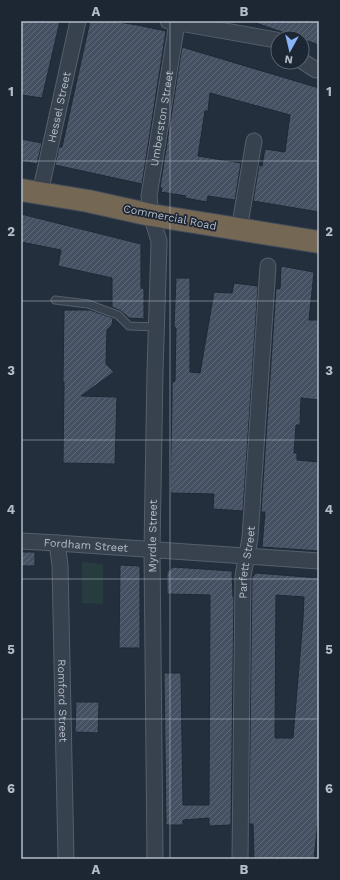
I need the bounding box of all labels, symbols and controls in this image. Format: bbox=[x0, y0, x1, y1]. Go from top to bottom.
text: A bbox=[92, 4, 101, 19]
text: B bbox=[240, 4, 249, 19]
north arrow bbox=[270, 30, 310, 70]
text: N bbox=[284, 52, 294, 66]
street label: Umberston Street bbox=[148, 69, 176, 167]
street label: Hessel Street bbox=[45, 70, 74, 144]
text: 1 bbox=[8, 84, 14, 99]
text: 1 bbox=[326, 84, 332, 99]
street label: Commercial Road bbox=[122, 202, 218, 233]
text: 2 bbox=[7, 224, 15, 239]
text: 2 bbox=[325, 224, 333, 239]
text: 3 bbox=[7, 363, 15, 378]
text: 3 bbox=[325, 363, 333, 378]
street label: Myrdle Street bbox=[146, 499, 160, 573]
text: 4 bbox=[7, 502, 16, 517]
text: 4 bbox=[325, 502, 334, 517]
street label: Parfett Street bbox=[237, 525, 258, 599]
street label: Fordham Street bbox=[43, 536, 129, 555]
text: 5 bbox=[7, 642, 15, 657]
text: 5 bbox=[325, 642, 333, 657]
street label: Romford Street bbox=[55, 659, 70, 743]
text: 6 bbox=[7, 781, 15, 796]
text: 6 bbox=[325, 781, 333, 796]
text: A bbox=[92, 862, 101, 877]
text: B bbox=[240, 862, 249, 877]

